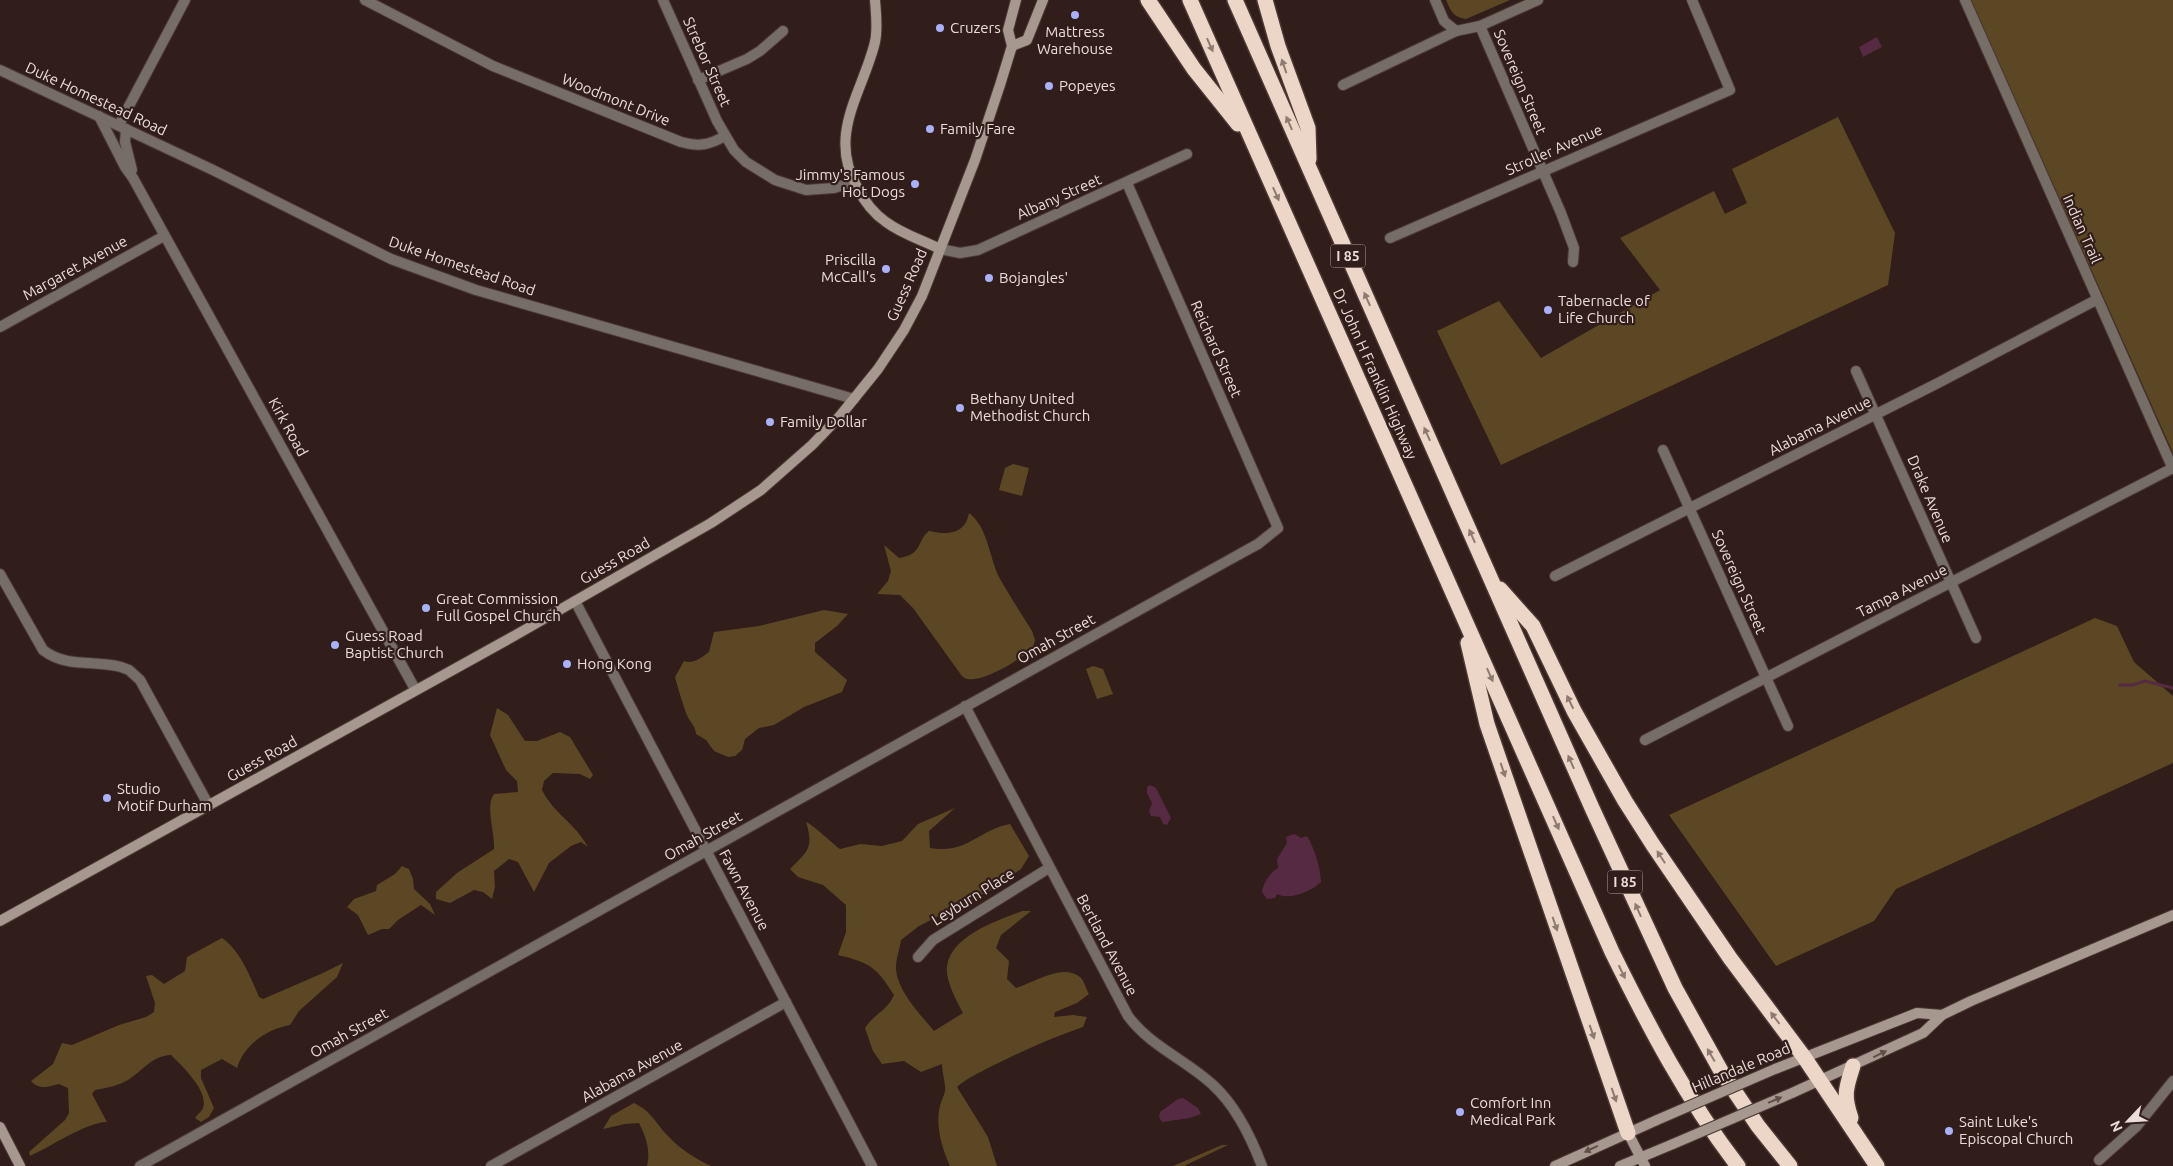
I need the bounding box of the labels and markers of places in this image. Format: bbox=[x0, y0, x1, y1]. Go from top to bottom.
marker: Mattress Warehouse bbox=[1069, 9, 1081, 21]
place label: Cruzers bbox=[950, 19, 1001, 36]
marker: Cruzers bbox=[934, 22, 946, 34]
place label: Mattress Warehouse bbox=[1037, 23, 1113, 57]
place label: Popeyes bbox=[1059, 77, 1116, 94]
marker: Popeyes bbox=[1043, 80, 1055, 92]
place label: Family Fare bbox=[940, 120, 1015, 137]
marker: Family Fare bbox=[924, 123, 936, 135]
place label: Jimmy's Famous Hot Dogs bbox=[795, 166, 905, 200]
marker: Jimmy's Famous Hot Dogs bbox=[909, 178, 921, 190]
place label: Priscilla McCall's bbox=[821, 251, 876, 285]
marker: Priscilla McCall's bbox=[880, 263, 892, 275]
place label: Bojangles' bbox=[999, 269, 1068, 286]
marker: Bojangles' bbox=[983, 272, 995, 284]
place label: Tabernacle of Life Church bbox=[1558, 292, 1650, 326]
marker: Tabernacle of Life Church bbox=[1542, 304, 1554, 316]
place label: Bethany United Methodist Church bbox=[970, 390, 1090, 424]
marker: Bethany United Methodist Church bbox=[954, 402, 966, 414]
place label: Family Dollar bbox=[780, 413, 867, 430]
marker: Family Dollar bbox=[764, 416, 776, 428]
place label: Great Commission Full Gospel Church bbox=[436, 590, 561, 624]
marker: Great Commission Full Gospel Church bbox=[420, 602, 432, 614]
place label: Guess Road Baptist Church bbox=[345, 627, 444, 661]
marker: Guess Road Baptist Church bbox=[329, 639, 341, 651]
place label: Hong Kong bbox=[577, 655, 652, 672]
marker: Hong Kong bbox=[561, 658, 573, 670]
place label: Studio Motif Durham bbox=[117, 780, 212, 814]
marker: Studio Motif Durham bbox=[101, 792, 113, 804]
place label: Comfort Inn Medical Park bbox=[1470, 1094, 1556, 1128]
marker: Comfort Inn Medical Park bbox=[1454, 1106, 1466, 1118]
place label: Saint Luke's Episcopal Church bbox=[1959, 1113, 2073, 1147]
marker: Saint Luke's Episcopal Church bbox=[1943, 1125, 1955, 1137]

